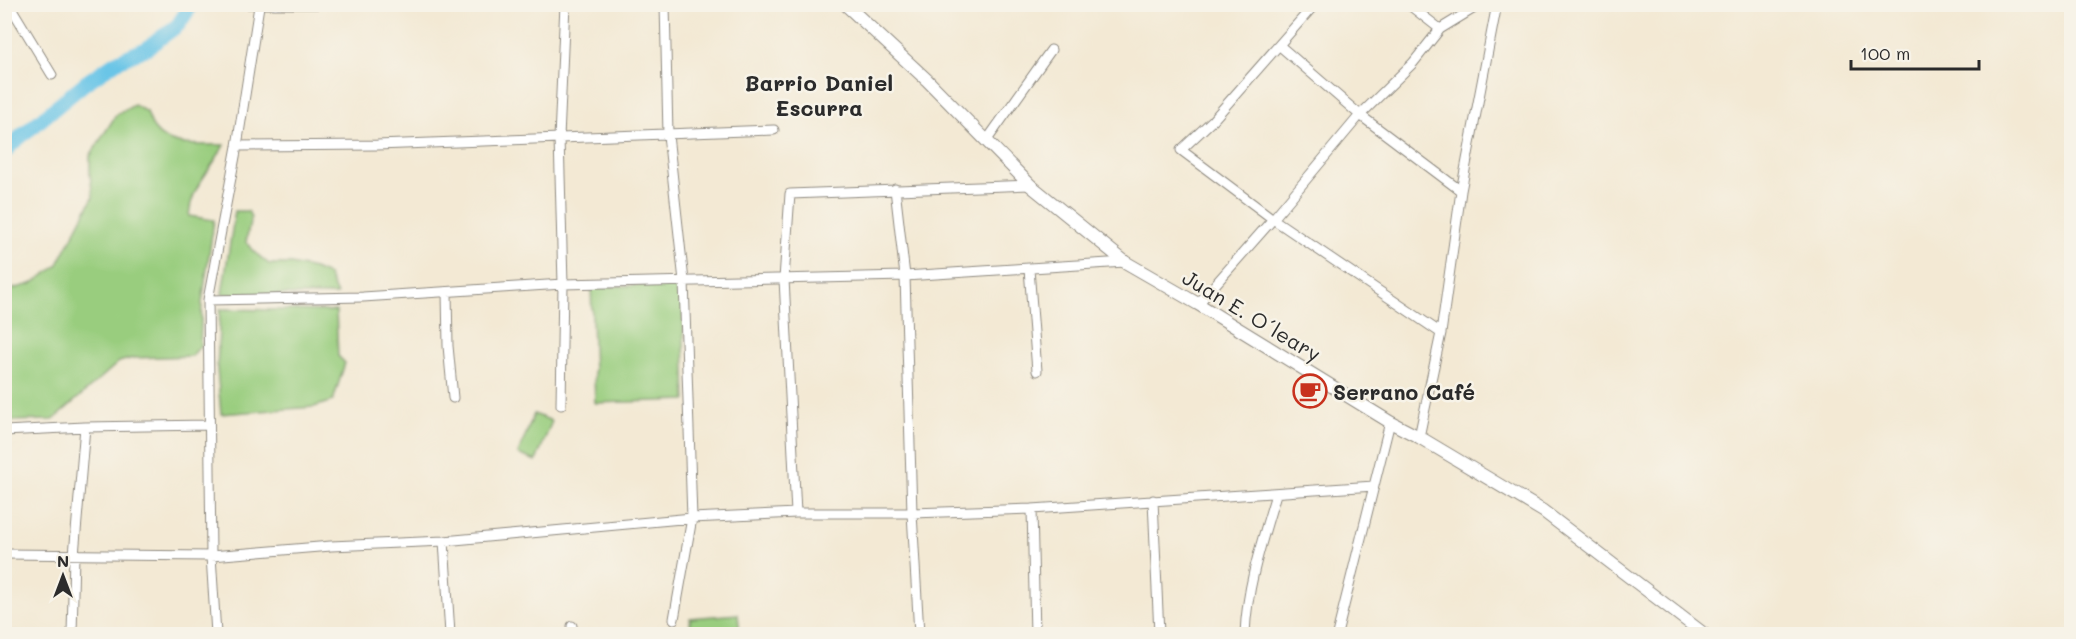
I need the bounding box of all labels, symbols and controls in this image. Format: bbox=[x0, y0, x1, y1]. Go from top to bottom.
scale bar bbox=[1851, 33, 1978, 71]
text: 100 m bbox=[1860, 41, 1910, 65]
district label: Barrio Daniel Escurra bbox=[745, 68, 893, 122]
street label: Juan E. O´leary bbox=[1178, 263, 1326, 367]
cafe icon: Serrano Café bbox=[1292, 373, 1328, 409]
place label: Serrano Café bbox=[1333, 378, 1475, 405]
north arrow bbox=[33, 546, 93, 606]
text: N bbox=[57, 550, 69, 571]

